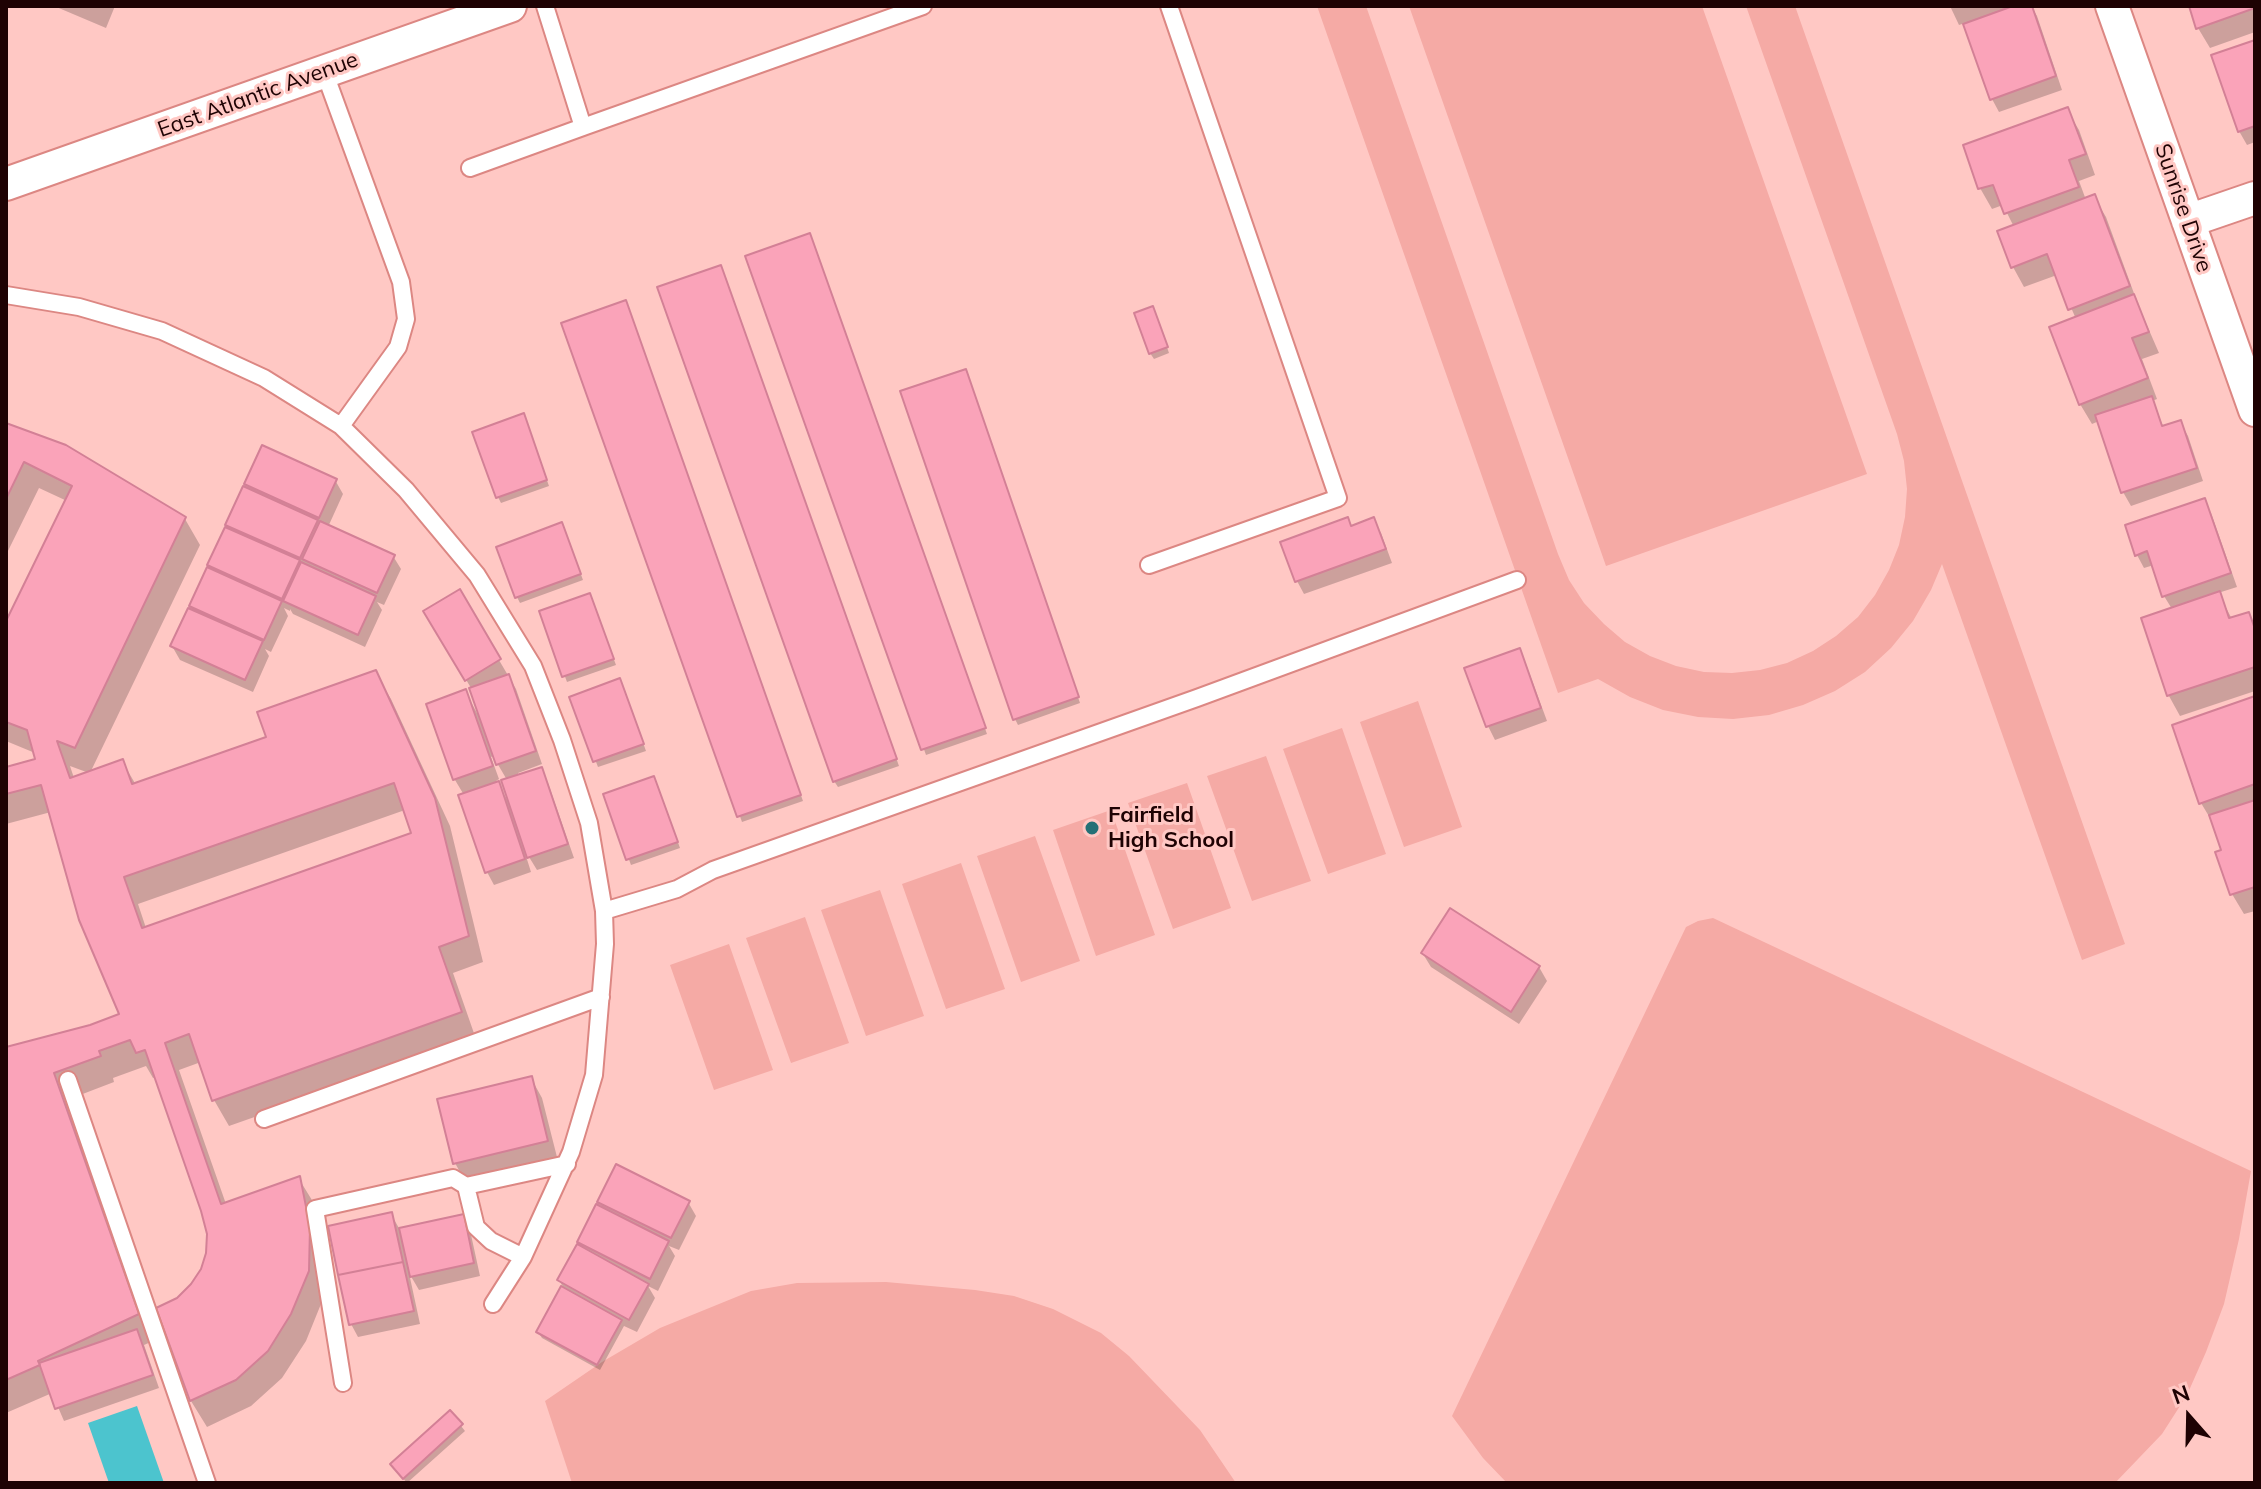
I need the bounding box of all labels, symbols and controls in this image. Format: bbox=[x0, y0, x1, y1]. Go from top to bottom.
street label: East Atlantic Avenue bbox=[154, 46, 362, 144]
street label: Sunrise Drive bbox=[2149, 140, 2217, 276]
place label: Fairfield High School bbox=[1108, 802, 1234, 854]
marker: Fairfield High School bbox=[1083, 819, 1101, 837]
north arrow bbox=[2149, 1377, 2229, 1457]
text: N bbox=[2168, 1378, 2193, 1410]

